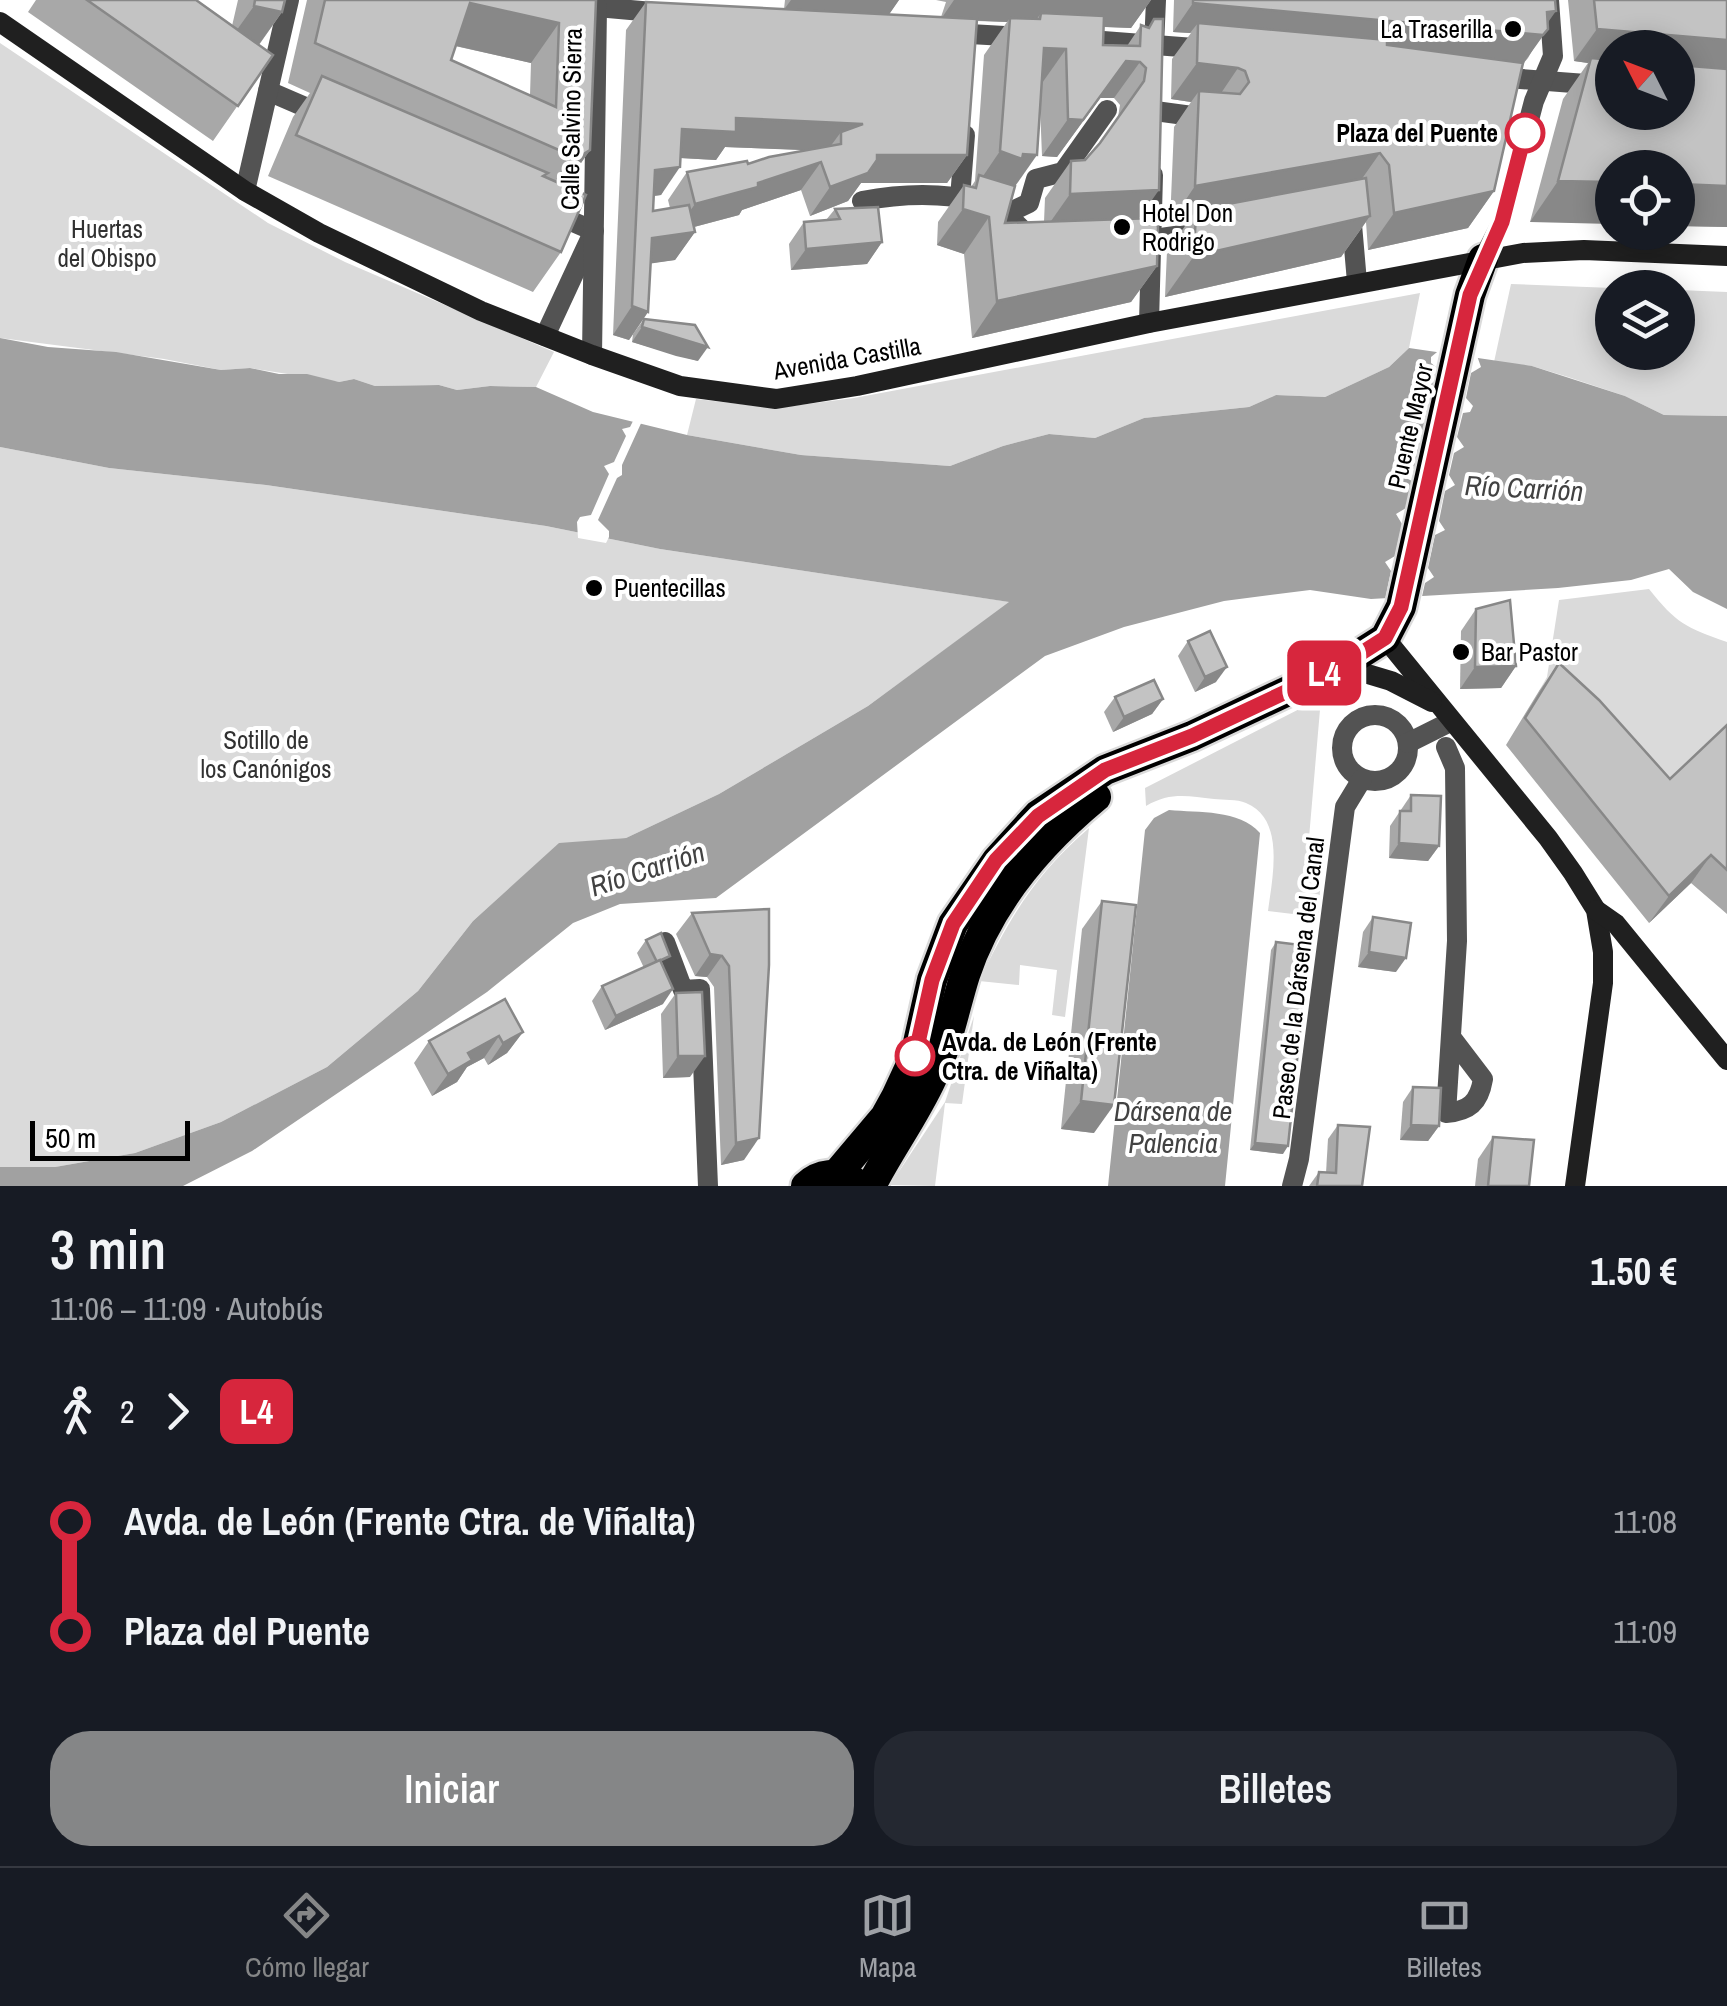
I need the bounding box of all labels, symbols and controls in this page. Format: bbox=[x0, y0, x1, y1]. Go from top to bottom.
place label: La Traserilla bbox=[1380, 12, 1494, 46]
marker: La Traserilla bbox=[1502, 18, 1524, 40]
street label: Calle Salvino Sierra bbox=[552, 27, 590, 210]
north arrow bbox=[1595, 30, 1695, 130]
map controls bbox=[1595, 30, 1695, 370]
marker: Plaza del Puente bbox=[1506, 114, 1544, 152]
place label: Plaza del Puente bbox=[1336, 116, 1498, 150]
button: locate bbox=[1595, 150, 1695, 250]
place label: Hotel Don Rodrigo bbox=[1142, 196, 1233, 259]
park label: Huertas del Obispo bbox=[57, 212, 157, 275]
marker: Hotel Don Rodrigo bbox=[1111, 216, 1133, 238]
button: layers bbox=[1595, 270, 1695, 370]
street label: Avenida Castilla bbox=[770, 328, 924, 388]
street label: Puente Mayor bbox=[1379, 360, 1441, 492]
water label: Río Carrión bbox=[1464, 466, 1584, 510]
place label: Puentecillas bbox=[614, 571, 726, 605]
marker: Puentecillas bbox=[583, 577, 605, 599]
place label: Bar Pastor bbox=[1481, 635, 1578, 669]
line badge: L4 bbox=[1279, 640, 1369, 706]
marker: Bar Pastor bbox=[1450, 641, 1472, 663]
text: L4 bbox=[1307, 650, 1341, 697]
park label: Sotillo de los Canónigos bbox=[200, 723, 332, 786]
water label: Río Carrión bbox=[585, 833, 709, 905]
street label: Paseo de la Dársena del Canal bbox=[1264, 835, 1332, 1121]
place label: Avda. de León (Frente Ctra. de Viñalta) bbox=[942, 1025, 1157, 1088]
marker: Avda. de León (Frente Ctra. de Viñalta) bbox=[896, 1037, 934, 1075]
water label: Dársena de Palencia bbox=[1114, 1092, 1232, 1162]
scale bar bbox=[30, 1116, 190, 1160]
text: 50 m bbox=[45, 1119, 96, 1157]
text: 3 min bbox=[50, 1212, 166, 1286]
text: 1.50 € bbox=[1590, 1246, 1677, 1297]
text: 11:06 – 11:09 · Autobús bbox=[50, 1287, 323, 1330]
icon: walk bbox=[50, 1384, 105, 1439]
icon: forward bbox=[150, 1384, 205, 1439]
text: L4 bbox=[240, 1388, 273, 1435]
text: 2 bbox=[120, 1390, 135, 1433]
text: Avda. de León (Frente Ctra. de Viñalta) bbox=[124, 1496, 695, 1547]
text: 11:08 bbox=[1613, 1500, 1677, 1543]
text: Plaza del Puente bbox=[124, 1606, 370, 1657]
text: 11:09 bbox=[1613, 1610, 1677, 1653]
button: Iniciar bbox=[50, 1731, 854, 1846]
button: Billetes bbox=[874, 1731, 1677, 1846]
tab: Cómo llegar bbox=[245, 1888, 369, 1986]
tab: Mapa bbox=[859, 1888, 916, 1986]
tab: Billetes bbox=[1407, 1888, 1482, 1986]

